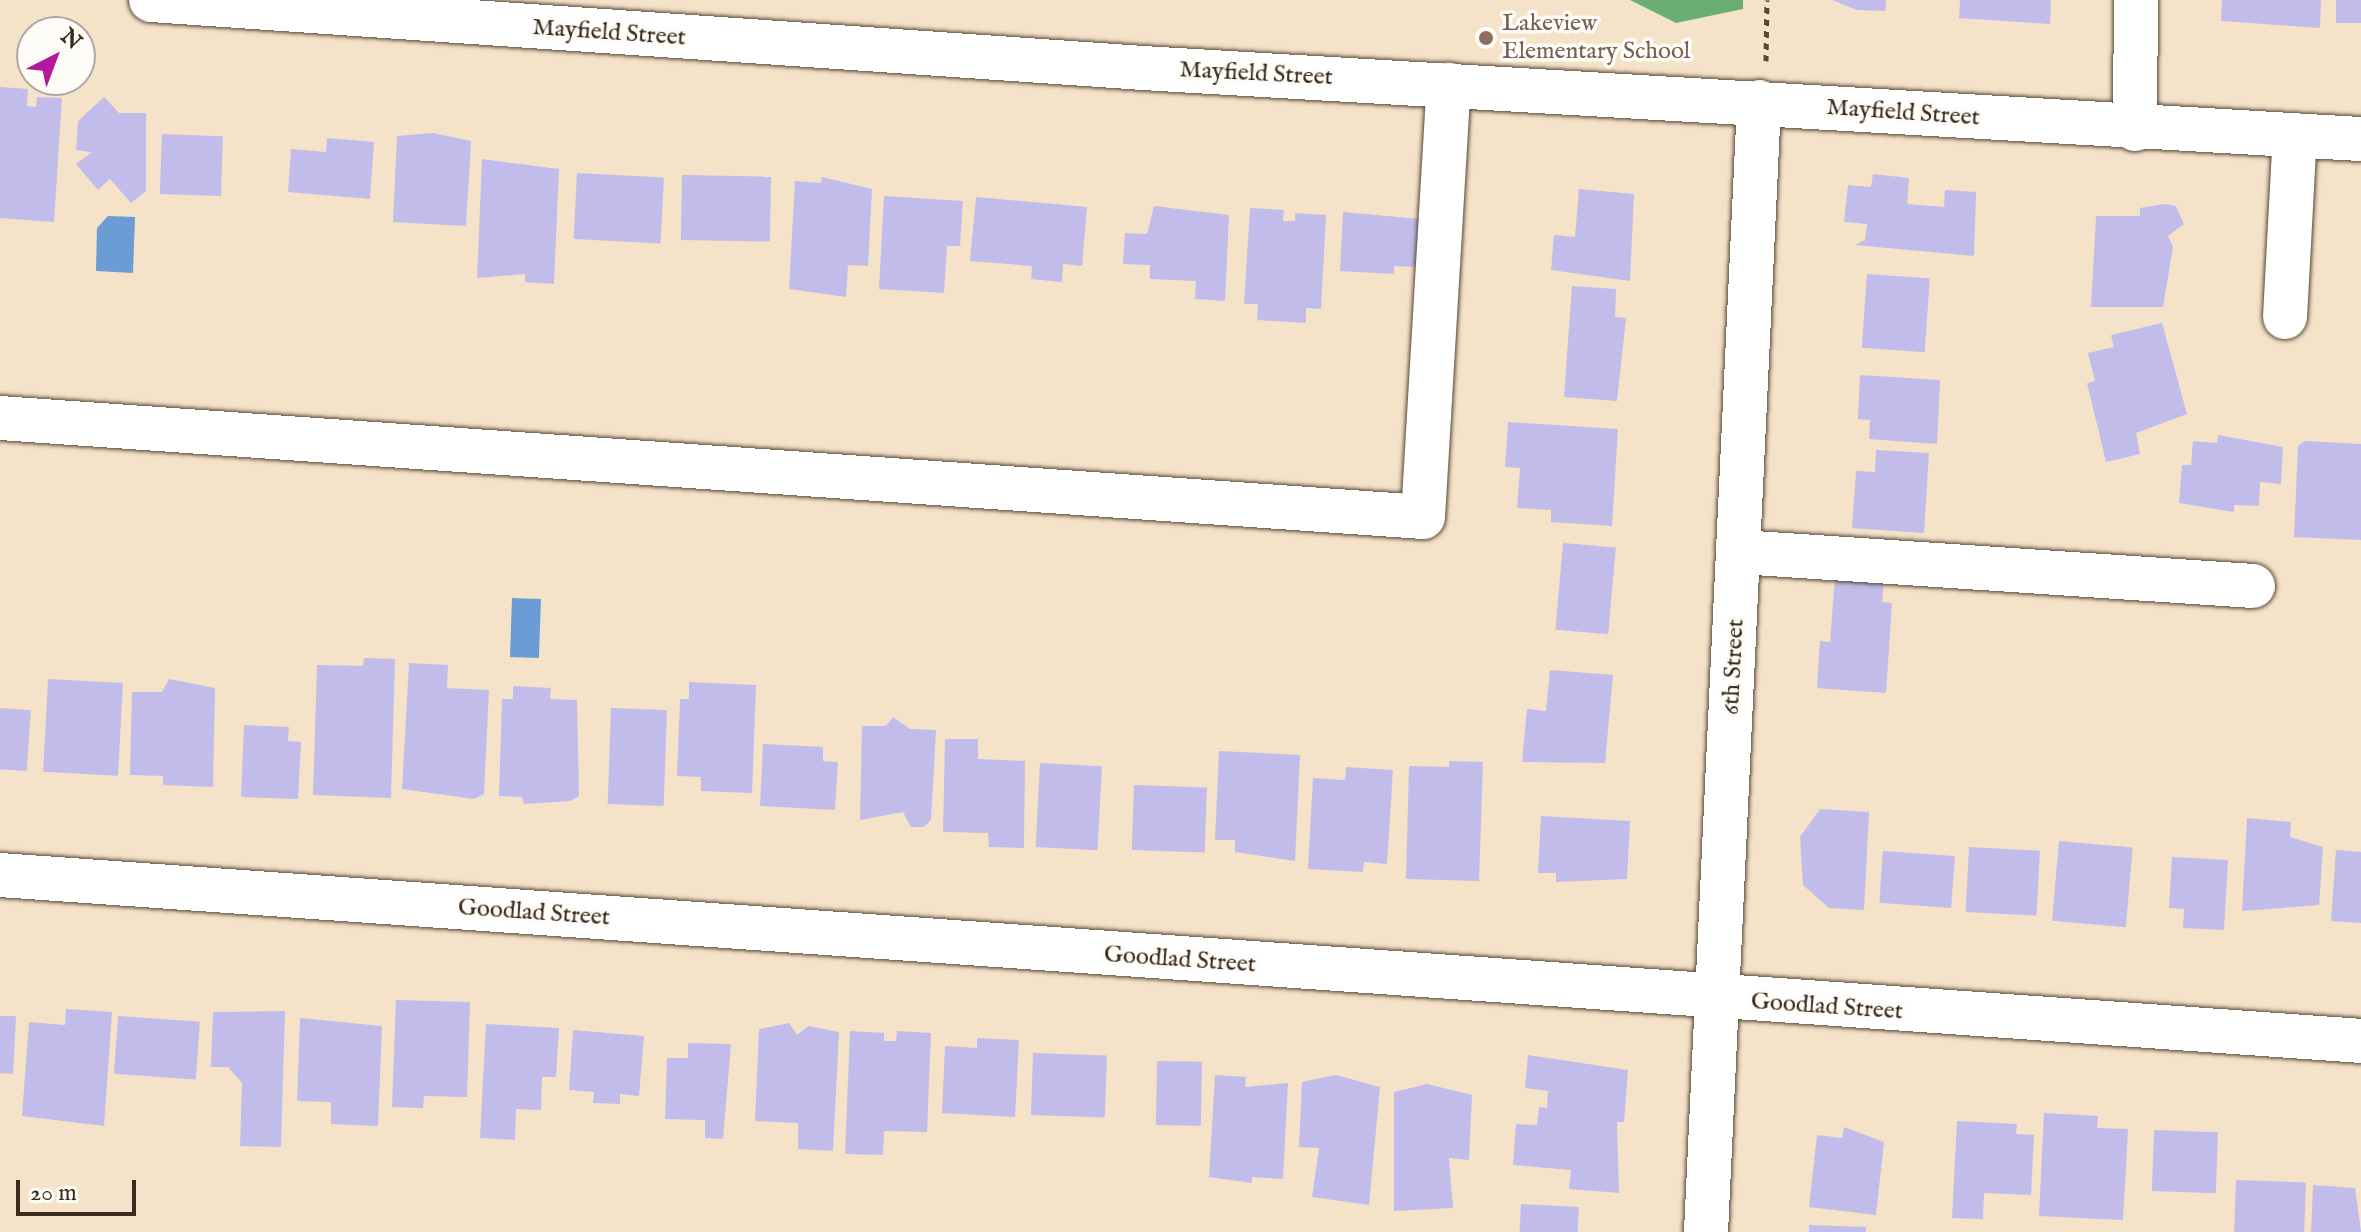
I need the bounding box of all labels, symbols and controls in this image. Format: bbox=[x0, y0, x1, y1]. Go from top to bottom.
place label: Lakeview Elementary School bbox=[1502, 10, 1690, 66]
street label: Mayfield Street bbox=[531, 13, 687, 53]
north arrow bbox=[16, 16, 96, 96]
text: N bbox=[54, 23, 87, 56]
marker: Lakeview Elementary School bbox=[1477, 29, 1495, 47]
street label: Mayfield Street bbox=[1179, 56, 1333, 92]
street label: Mayfield Street bbox=[1825, 93, 1981, 133]
street label: 6th Street bbox=[1717, 618, 1751, 716]
street label: Goodlad Street bbox=[457, 893, 611, 933]
street label: Goodlad Street bbox=[1103, 940, 1257, 980]
street label: Goodlad Street bbox=[1750, 987, 1904, 1027]
scale bar bbox=[20, 1164, 140, 1214]
text: 20 m bbox=[30, 1178, 77, 1209]

